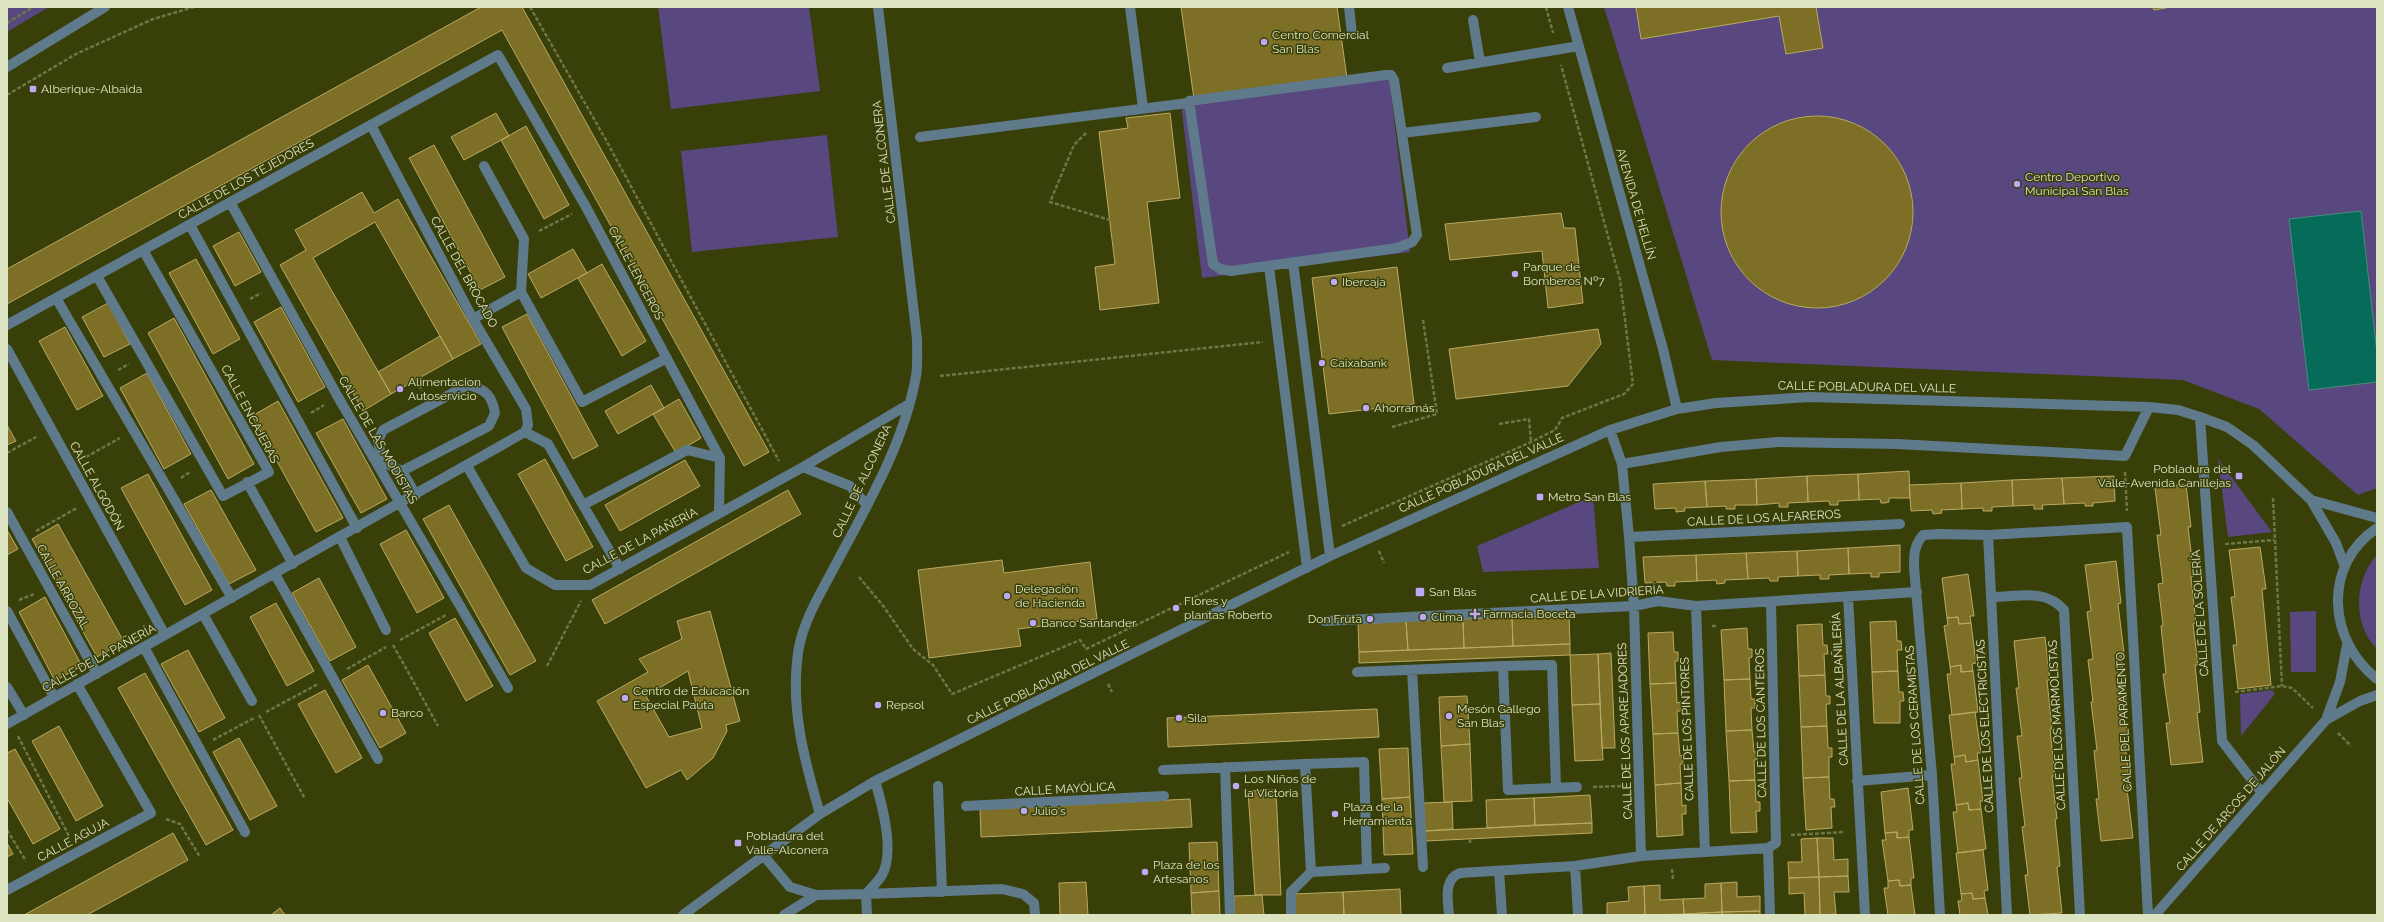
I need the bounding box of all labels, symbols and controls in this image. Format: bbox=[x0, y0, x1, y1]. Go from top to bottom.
place label: Centro Comercial San Blas bbox=[1272, 28, 1370, 56]
marker: Centro Comercial San Blas bbox=[1259, 37, 1269, 47]
place label: Alberique-Albaida bbox=[41, 82, 142, 96]
marker: Alberique-Albaida bbox=[28, 84, 38, 94]
street label: CALLE DE ALCONERA bbox=[870, 100, 898, 224]
street label: CALLE DE LOS TEJEDORES bbox=[176, 136, 316, 222]
street label: AVENIDA DE HELLÍN bbox=[1613, 147, 1659, 261]
place label: Centro Deportivo Municipal San Blas bbox=[2025, 170, 2129, 198]
marker: Centro Deportivo Municipal San Blas bbox=[2012, 179, 2022, 189]
street label: CALLE DEL BROCADO bbox=[428, 214, 500, 330]
street label: CALLE LENCEROS bbox=[605, 224, 667, 322]
place label: Parque de Bomberos Nº7 bbox=[1523, 260, 1605, 288]
marker: Parque de Bomberos Nº7 bbox=[1510, 269, 1520, 279]
place label: Ibercaja bbox=[1342, 275, 1386, 289]
marker: Ibercaja bbox=[1329, 277, 1339, 287]
place label: Caixabank bbox=[1330, 356, 1388, 370]
marker: Caixabank bbox=[1317, 358, 1327, 368]
street label: CALLE ENCAJERAS bbox=[218, 362, 282, 466]
street label: CALLE DE LAS MODISTAS bbox=[336, 374, 420, 506]
place label: Alimentacion Autoservicio bbox=[408, 375, 481, 403]
street label: CALLE POBLADURA DEL VALLE bbox=[1778, 378, 1956, 396]
marker: Alimentacion Autoservicio bbox=[395, 384, 405, 394]
place label: Ahorramás bbox=[1374, 401, 1435, 415]
marker: Ahorramás bbox=[1361, 403, 1371, 413]
street label: CALLE DE ALCONERA bbox=[830, 422, 894, 540]
street label: CALLE POBLADURA DEL VALLE bbox=[1397, 430, 1565, 516]
street label: CALLE ALGODÓN bbox=[67, 439, 127, 533]
place label: Pobladura del Valle-Avenida Canillejas bbox=[2098, 462, 2232, 490]
marker: Pobladura del Valle-Avenida Canillejas bbox=[2234, 471, 2244, 481]
place label: Metro San Blas bbox=[1548, 490, 1631, 504]
marker: Metro San Blas bbox=[1535, 492, 1545, 502]
street label: CALLE DE LA PAÑERÍA bbox=[580, 505, 700, 577]
street label: CALLE DE LOS ALFAREROS bbox=[1687, 507, 1841, 529]
street label: CALLE ARROZAL bbox=[34, 542, 92, 632]
street label: CALLE DE LA SOLERÍA bbox=[2189, 549, 2211, 677]
place label: Delegación de Hacienda bbox=[1015, 582, 1085, 610]
street label: CALLE DE LA VIDRIERÍA bbox=[1530, 582, 1664, 606]
place label: San Blas bbox=[1429, 585, 1477, 599]
marker: San Blas bbox=[1414, 586, 1426, 598]
marker: Delegación de Hacienda bbox=[1002, 591, 1012, 601]
place label: Flores y plantas Roberto bbox=[1184, 594, 1272, 622]
marker: Flores y plantas Roberto bbox=[1171, 603, 1181, 613]
place label: Farmacia Boceta bbox=[1483, 607, 1576, 621]
marker: Farmacia Boceta bbox=[1470, 609, 1480, 619]
place label: Clima bbox=[1431, 610, 1463, 624]
place label: Don Fruta bbox=[1308, 612, 1362, 626]
marker: Clima bbox=[1418, 612, 1428, 622]
street label: CALLE DE LA ALBAÑILERÍA bbox=[1829, 612, 1851, 766]
marker: Don Fruta bbox=[1365, 614, 1375, 624]
place label: Banco Santander bbox=[1041, 616, 1137, 630]
marker: Banco Santander bbox=[1028, 618, 1038, 628]
street label: CALLE DE LA PAÑERÍA bbox=[40, 621, 158, 695]
street label: CALLE POBLADURA DEL VALLE bbox=[965, 637, 1131, 727]
street label: CALLE DE LOS ELECTRICISTAS bbox=[1973, 639, 1997, 813]
street label: CALLE DE LOS MARMOLISTAS bbox=[2046, 639, 2068, 811]
street label: CALLE DE LOS APAREJADORES bbox=[1615, 642, 1635, 820]
street label: CALLE DE LOS CERAMISTAS bbox=[1902, 645, 1928, 805]
street label: CALLE DE LOS CANTEROS bbox=[1753, 648, 1769, 798]
street label: CALLE DEL PARAMENTO bbox=[2113, 652, 2135, 792]
street label: CALLE DE LOS PINTORES bbox=[1677, 657, 1697, 801]
place label: Centro de Educación Especial Pauta bbox=[633, 684, 749, 712]
marker: Centro de Educación Especial Pauta bbox=[620, 693, 630, 703]
place label: Repsol bbox=[886, 698, 925, 712]
marker: Repsol bbox=[873, 700, 883, 710]
place label: Mesón Gallego San Blas bbox=[1457, 702, 1541, 730]
place label: Barco bbox=[391, 706, 423, 720]
marker: Barco bbox=[378, 708, 388, 718]
place label: Sila bbox=[1187, 711, 1207, 725]
marker: Mesón Gallego San Blas bbox=[1444, 711, 1454, 721]
marker: Sila bbox=[1174, 713, 1184, 723]
street label: CALLE DE ARCOS DE JALÓN bbox=[2173, 744, 2289, 874]
place label: Los Niños de la Victoria bbox=[1244, 772, 1316, 800]
street label: CALLE MAYÓLICA bbox=[1014, 779, 1116, 799]
marker: Los Niños de la Victoria bbox=[1231, 781, 1241, 791]
place label: Plaza de la Herramienta bbox=[1343, 800, 1412, 828]
place label: Julio's bbox=[1032, 804, 1066, 818]
marker: Julio's bbox=[1019, 806, 1029, 816]
marker: Plaza de la Herramienta bbox=[1330, 809, 1340, 819]
street label: CALLE AGUJA bbox=[35, 815, 111, 865]
place label: Pobladura del Valle-Alconera bbox=[746, 829, 828, 857]
marker: Pobladura del Valle-Alconera bbox=[733, 838, 743, 848]
place label: Plaza de los Artesanos bbox=[1153, 858, 1220, 886]
marker: Plaza de los Artesanos bbox=[1140, 867, 1150, 877]

